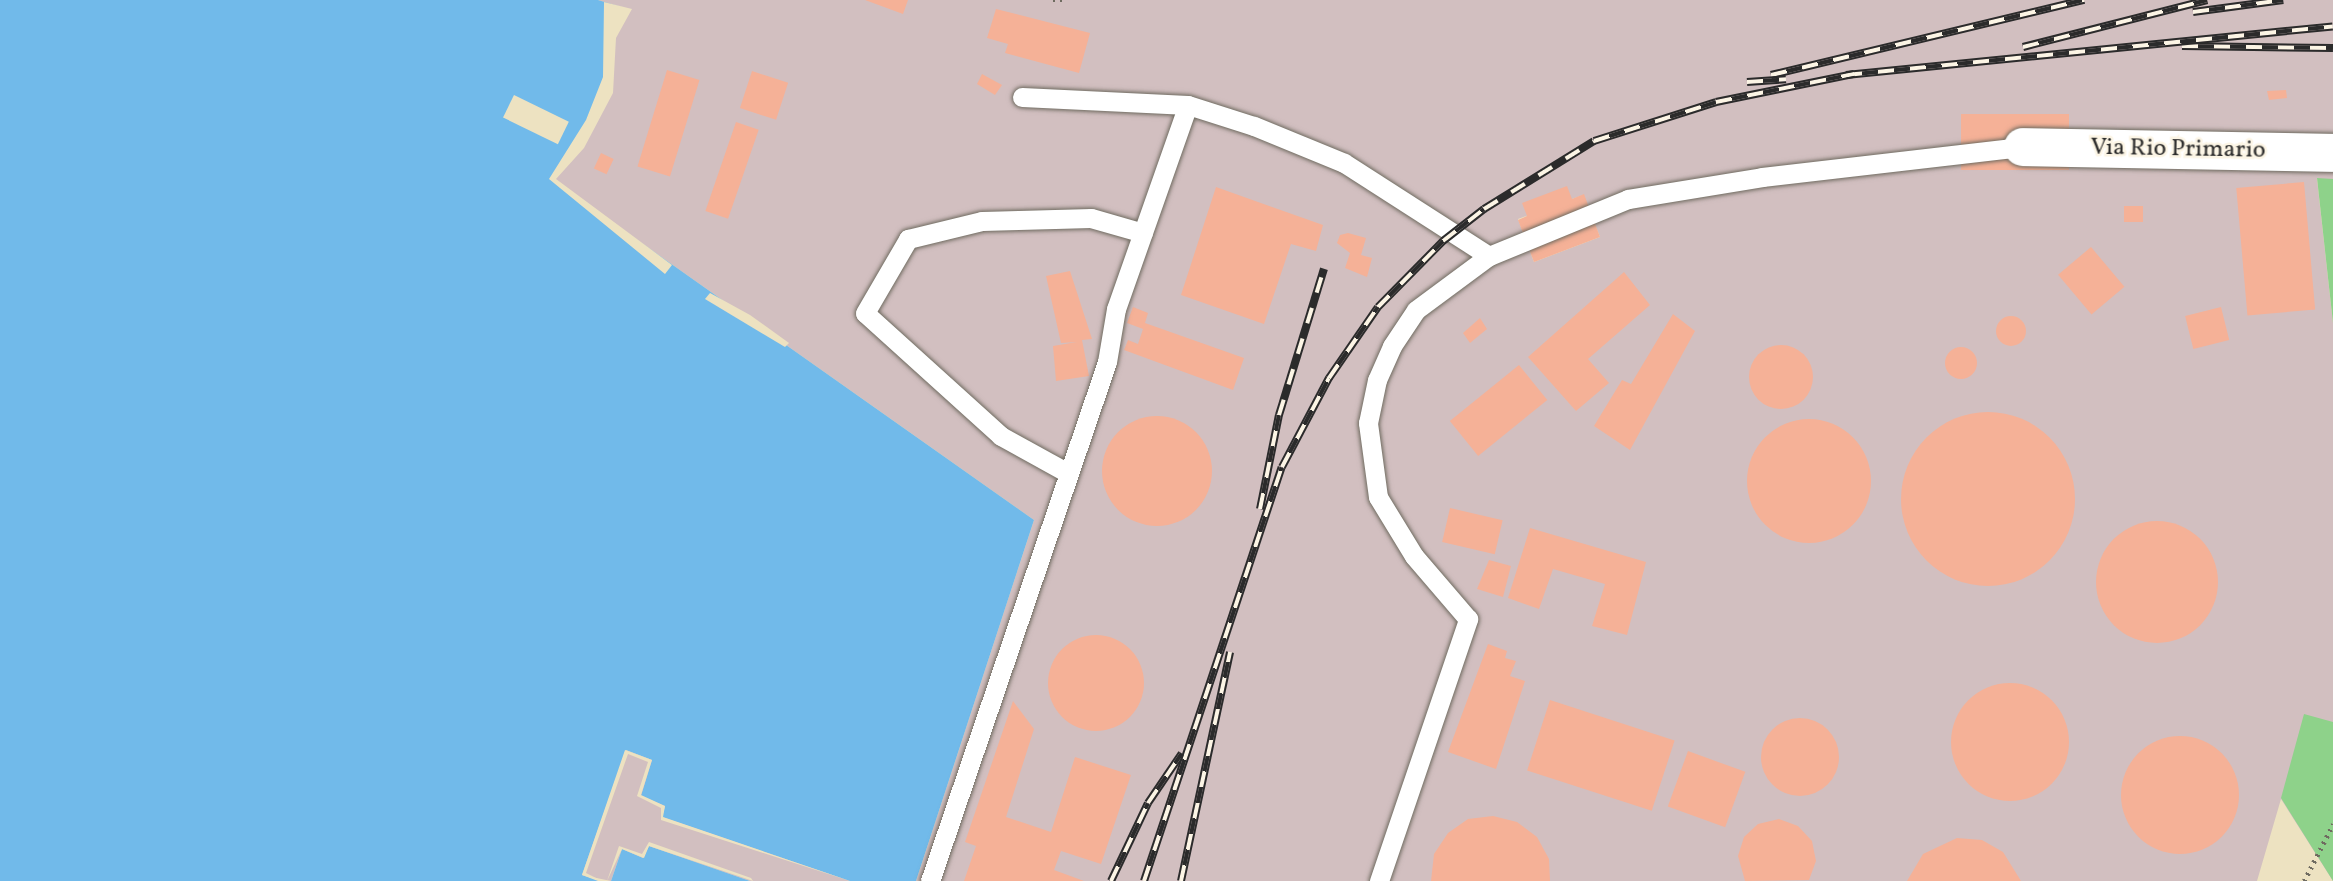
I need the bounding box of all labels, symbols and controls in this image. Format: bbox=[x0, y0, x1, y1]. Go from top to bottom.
street label: Via Rio Primario bbox=[2090, 134, 2266, 166]

